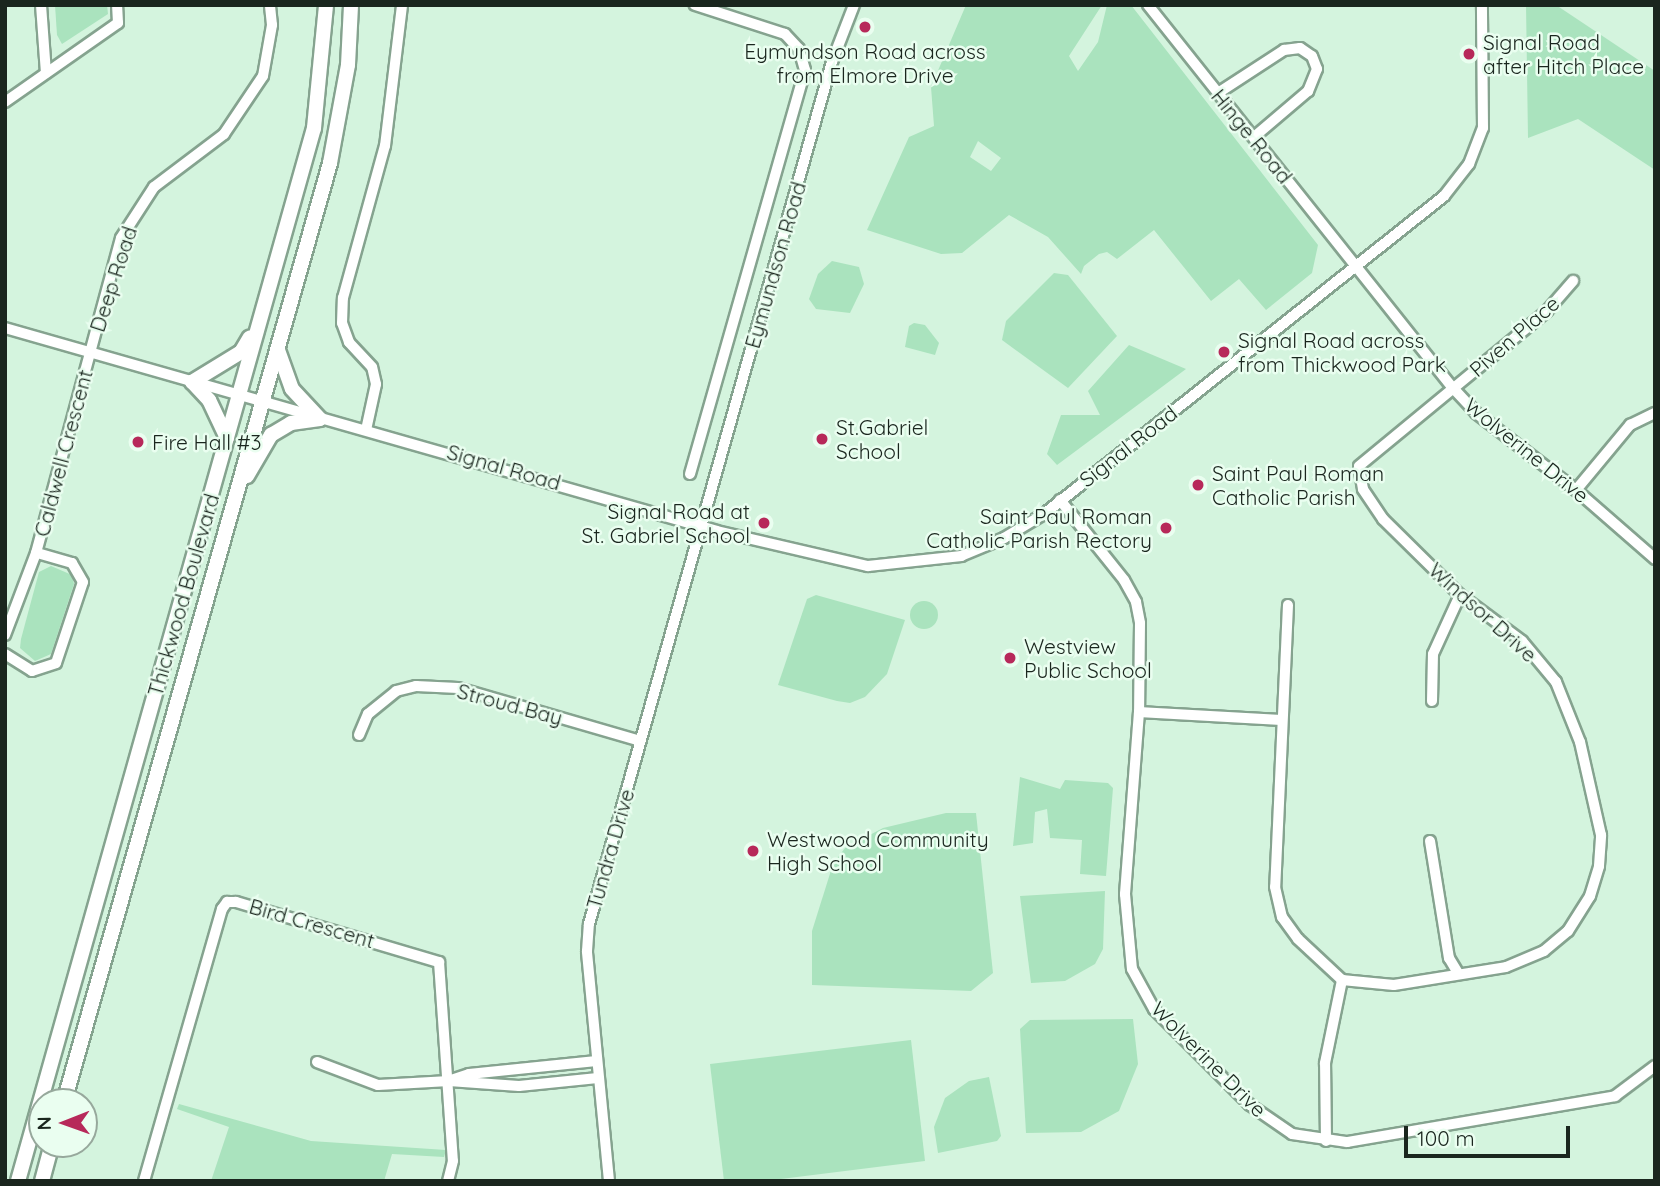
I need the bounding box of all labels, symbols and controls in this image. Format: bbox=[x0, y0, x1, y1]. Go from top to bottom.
marker: Eymundson Road across from Elmore Drive bbox=[857, 19, 873, 35]
place label: Signal Road after Hitch Place bbox=[1483, 29, 1644, 79]
place label: Eymundson Road across from Elmore Drive bbox=[744, 38, 986, 88]
marker: Signal Road after Hitch Place bbox=[1461, 46, 1477, 62]
street label: Hinge Road bbox=[1206, 84, 1298, 188]
street label: Eymundson Road bbox=[739, 179, 811, 351]
street label: Deep Road bbox=[84, 223, 142, 335]
street label: Piven Place bbox=[1464, 290, 1564, 382]
place label: Signal Road across from Thickwood Park bbox=[1238, 327, 1446, 377]
marker: Signal Road across from Thickwood Park bbox=[1216, 344, 1232, 360]
street label: Caldwell Crescent bbox=[29, 367, 97, 539]
street label: Wolverine Drive bbox=[1460, 392, 1594, 508]
street label: Signal Road bbox=[1074, 400, 1182, 492]
place label: St.Gabriel School bbox=[836, 414, 928, 464]
place label: Fire Hall #3 bbox=[152, 429, 262, 455]
marker: St.Gabriel School bbox=[814, 431, 830, 447]
marker: Fire Hall #3 bbox=[130, 434, 146, 450]
street label: Signal Road bbox=[444, 439, 564, 495]
place label: Saint Paul Roman Catholic Parish bbox=[1212, 460, 1384, 510]
marker: Saint Paul Roman Catholic Parish bbox=[1190, 477, 1206, 493]
street label: Thickwood Boulevard bbox=[142, 491, 224, 699]
place label: Signal Road at St. Gabriel School bbox=[581, 498, 750, 548]
place label: Saint Paul Roman Catholic Parish Rectory bbox=[926, 503, 1152, 553]
marker: Signal Road at St. Gabriel School bbox=[756, 515, 772, 531]
marker: Saint Paul Roman Catholic Parish Rectory bbox=[1158, 520, 1174, 536]
street label: Windsor Drive bbox=[1424, 557, 1542, 667]
place label: Westview Public School bbox=[1024, 633, 1152, 683]
marker: Westview Public School bbox=[1002, 650, 1018, 666]
street label: Stroud Bay bbox=[455, 678, 565, 730]
street label: Tundra Drive bbox=[581, 786, 639, 912]
place label: Westwood Community High School bbox=[767, 826, 989, 876]
marker: Westwood Community High School bbox=[745, 843, 761, 859]
street label: Bird Crescent bbox=[246, 893, 378, 953]
street label: Wolverine Drive bbox=[1146, 996, 1272, 1122]
north arrow bbox=[28, 1088, 98, 1158]
scale bar bbox=[1408, 1112, 1574, 1156]
text: N bbox=[32, 1116, 56, 1131]
text: 100 m bbox=[1417, 1125, 1475, 1151]

